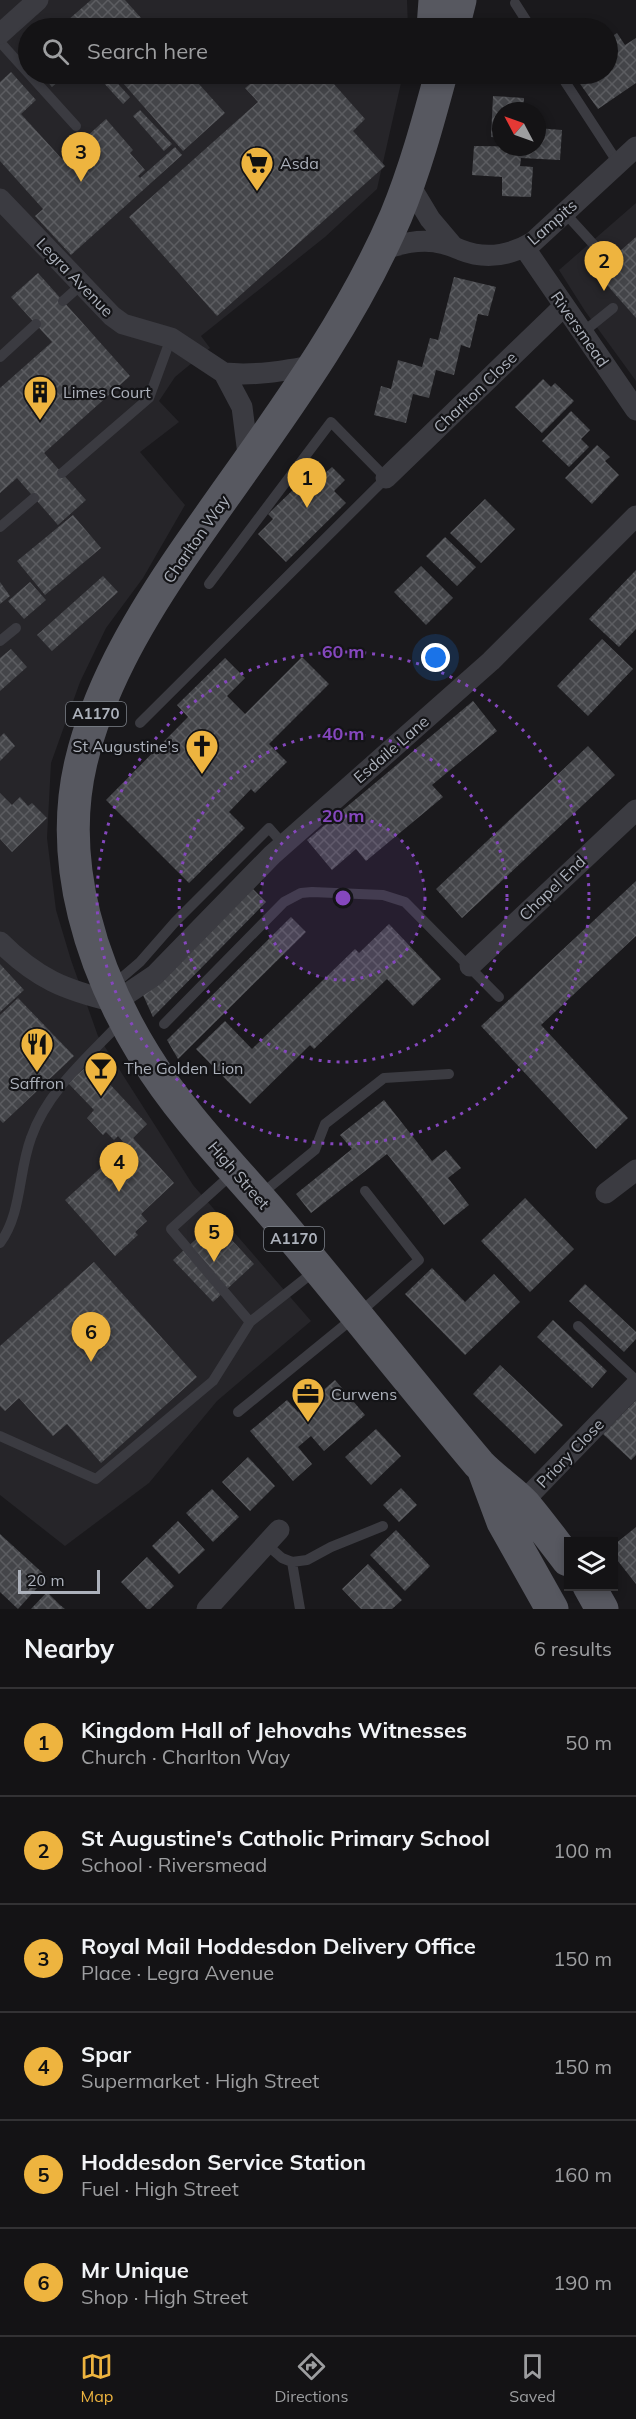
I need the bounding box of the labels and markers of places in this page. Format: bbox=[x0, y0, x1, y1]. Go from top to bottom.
pin: 3 bbox=[62, 132, 100, 182]
supermarket icon: Asda bbox=[239, 145, 275, 192]
place label: Asda bbox=[280, 153, 319, 173]
pin: 2 bbox=[584, 242, 624, 291]
building icon: Limes Court bbox=[22, 374, 58, 421]
place label: Limes Court bbox=[63, 382, 151, 402]
pin: 1 bbox=[288, 458, 326, 508]
church icon: St Augustine's bbox=[184, 728, 220, 775]
place label: St Augustine's bbox=[73, 736, 179, 756]
centre of rings bbox=[333, 888, 353, 908]
restaurant icon: Saffron bbox=[19, 1026, 55, 1073]
bar icon: The Golden Lion bbox=[83, 1050, 119, 1097]
place label: The Golden Lion bbox=[124, 1058, 243, 1078]
place label: Saffron bbox=[10, 1073, 64, 1093]
pin: 4 bbox=[100, 1142, 138, 1192]
pin: 5 bbox=[194, 1212, 234, 1262]
pin: 6 bbox=[72, 1312, 110, 1362]
office icon: Curwens bbox=[290, 1376, 326, 1423]
place label: Curwens bbox=[331, 1384, 397, 1404]

